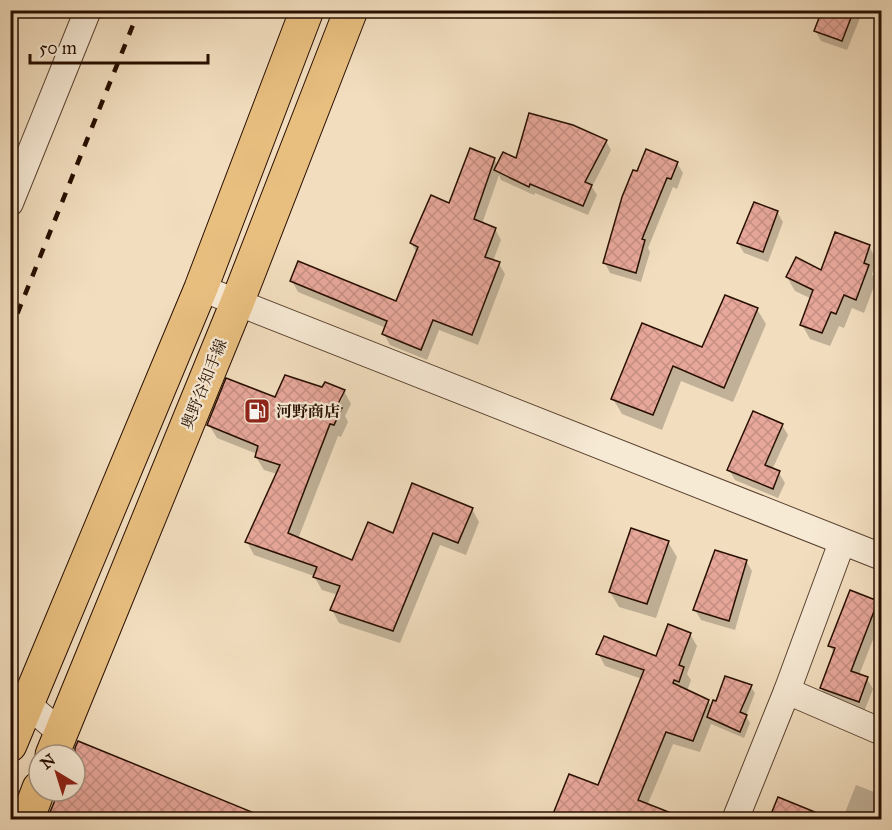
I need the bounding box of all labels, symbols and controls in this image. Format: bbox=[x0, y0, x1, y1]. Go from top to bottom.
scale bar bbox=[30, 27, 208, 65]
text: 50 m bbox=[39, 37, 77, 59]
street label: 奥野谷知手線 bbox=[177, 336, 231, 432]
fuel station icon: 河野商店 bbox=[242, 396, 272, 426]
place label: 河野商店 bbox=[276, 402, 340, 421]
north arrow bbox=[27, 743, 87, 803]
text: N bbox=[37, 750, 60, 773]

